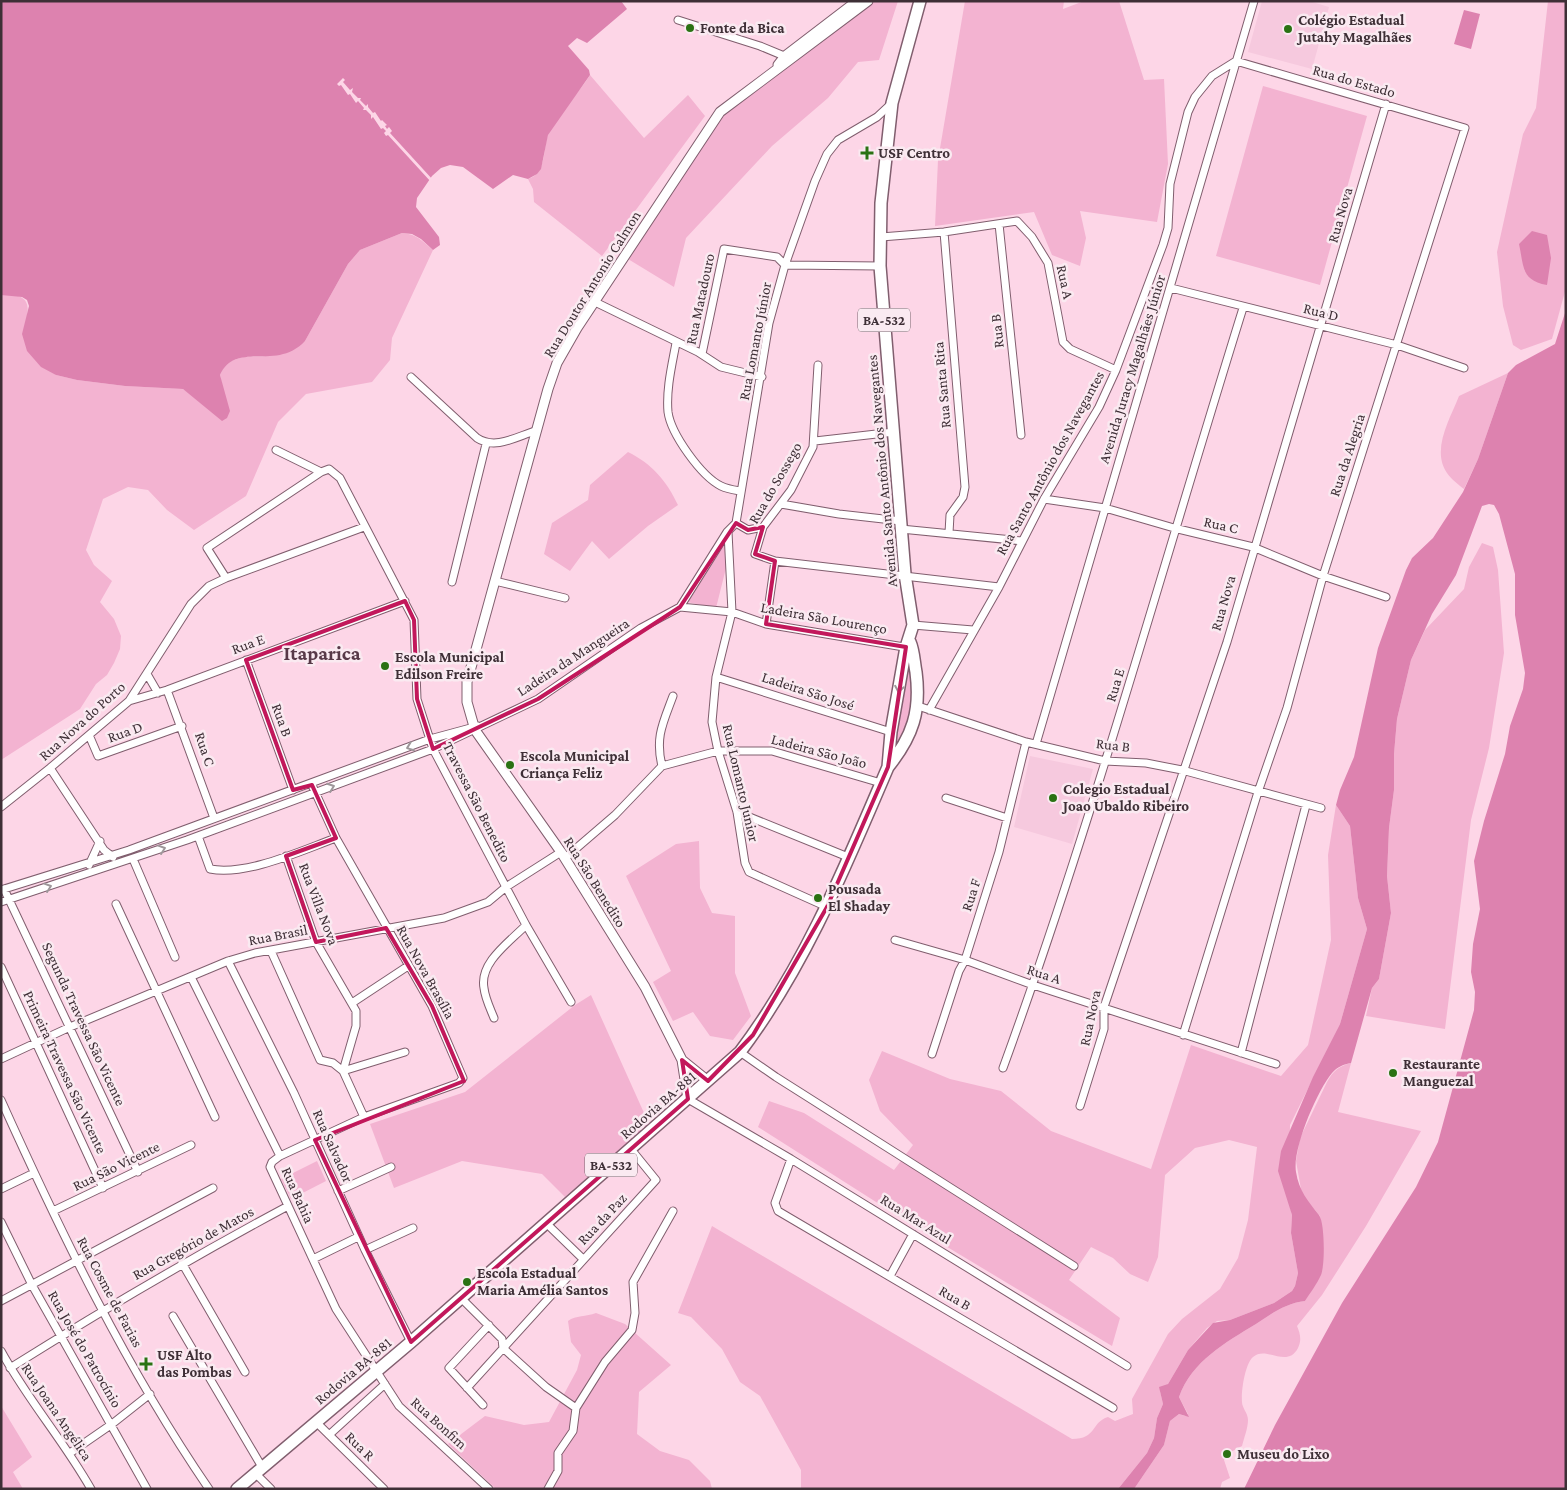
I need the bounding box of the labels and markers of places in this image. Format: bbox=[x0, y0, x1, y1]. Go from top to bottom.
place label: Colégio Estadual Jutahy Magalhães bbox=[1296, 12, 1411, 45]
place label: Fonte da Bica bbox=[700, 20, 785, 36]
marker: Fonte da Bica bbox=[684, 22, 696, 34]
marker: Colégio Estadual Jutahy Magalhães bbox=[1282, 23, 1294, 35]
place label: USF Centro bbox=[878, 145, 950, 161]
marker: USF Centro bbox=[860, 146, 874, 160]
place label: Escola Municipal Edilson Freire bbox=[395, 649, 505, 682]
marker: Escola Municipal Edilson Freire bbox=[379, 660, 391, 672]
place label: Escola Municipal Criança Feliz bbox=[520, 748, 630, 781]
marker: Escola Municipal Criança Feliz bbox=[504, 759, 516, 771]
place label: Colegio Estadual Joao Ubaldo Ribeiro bbox=[1061, 781, 1189, 814]
marker: Colegio Estadual Joao Ubaldo Ribeiro bbox=[1047, 792, 1059, 804]
place label: Pousada El Shaday bbox=[828, 881, 891, 914]
marker: Pousada El Shaday bbox=[812, 892, 824, 904]
place label: Restaurante Manguezal bbox=[1403, 1056, 1480, 1089]
marker: Restaurante Manguezal bbox=[1387, 1067, 1399, 1079]
place label: Escola Estadual Maria Amélia Santos bbox=[477, 1265, 608, 1298]
marker: Escola Estadual Maria Amélia Santos bbox=[461, 1276, 473, 1288]
place label: USF Alto das Pombas bbox=[157, 1347, 232, 1380]
marker: USF Alto das Pombas bbox=[139, 1357, 153, 1371]
place label: Museu do Lixo bbox=[1237, 1446, 1330, 1462]
marker: Museu do Lixo bbox=[1221, 1448, 1233, 1460]

